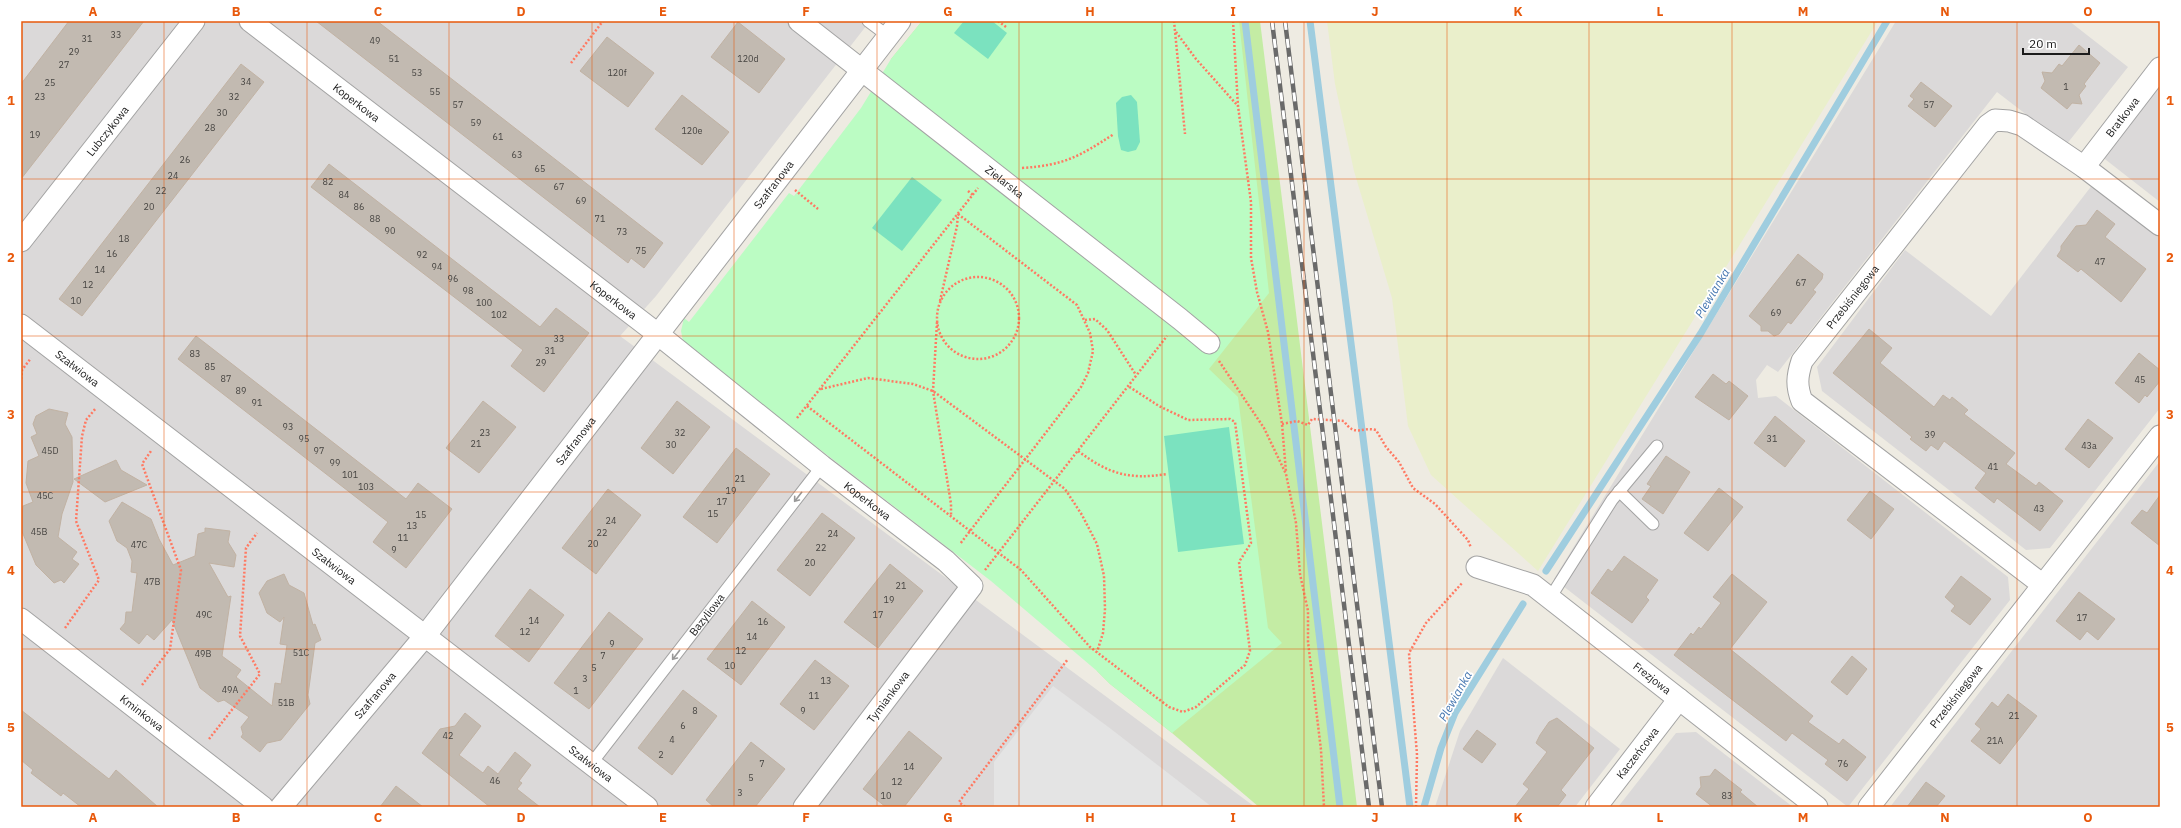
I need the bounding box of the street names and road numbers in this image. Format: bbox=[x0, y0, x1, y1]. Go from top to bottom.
street label: Koperkowa bbox=[330, 80, 383, 125]
street label: Bratkowa bbox=[2103, 94, 2142, 140]
street label: Lubczykowa bbox=[83, 103, 132, 159]
street label: Szafranowa bbox=[751, 157, 797, 212]
street label: Zielarska bbox=[983, 162, 1027, 201]
street label: Przebiśniegowa bbox=[1823, 262, 1882, 332]
street label: Koperkowa bbox=[587, 278, 640, 322]
street label: Szałwiowa bbox=[52, 347, 102, 390]
street label: Szafranowa bbox=[553, 414, 599, 468]
street label: Koperkowa bbox=[841, 478, 894, 523]
street label: Szałwiowa bbox=[309, 545, 359, 587]
street label: Bazyliowa bbox=[686, 591, 728, 639]
street label: Frezjowa bbox=[1630, 659, 1674, 697]
street label: Przebiśniegowa bbox=[1927, 661, 1985, 731]
street label: Tymiankowa bbox=[864, 668, 912, 726]
street label: Szafranowa bbox=[351, 669, 399, 722]
street label: Kminkowa bbox=[117, 692, 167, 734]
street label: Kaczeńcowa bbox=[1613, 724, 1662, 782]
street label: Szałwiowa bbox=[566, 742, 616, 785]

